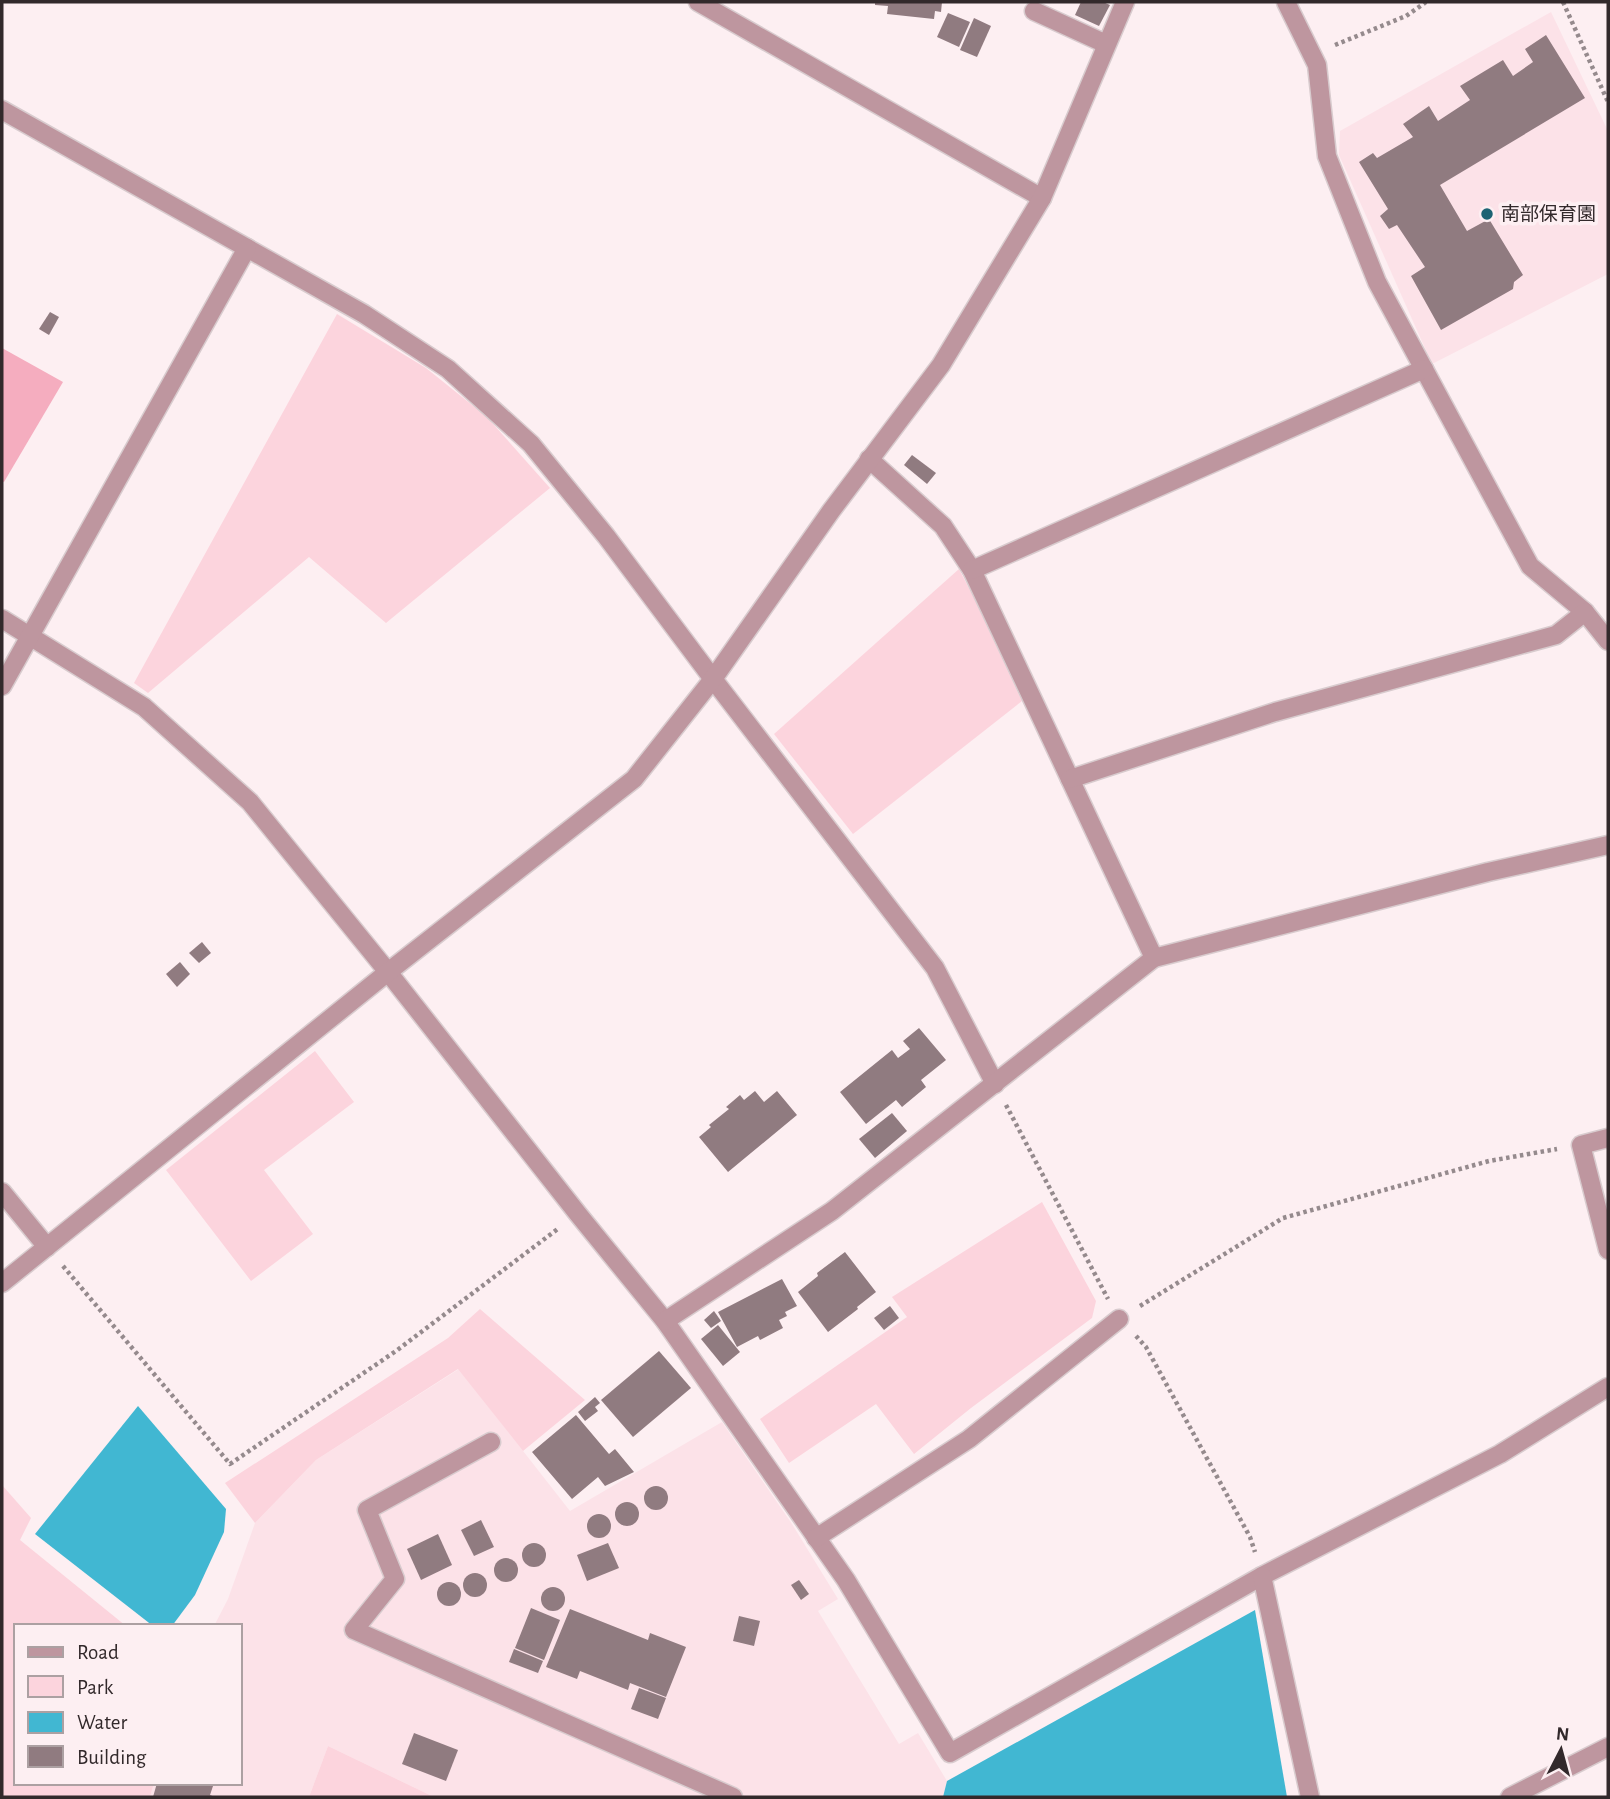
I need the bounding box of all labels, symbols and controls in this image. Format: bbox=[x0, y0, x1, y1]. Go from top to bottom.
place label: 南部保育園 bbox=[1501, 204, 1596, 224]
marker: 南部保育園 bbox=[1479, 206, 1495, 222]
legend bbox=[14, 1624, 242, 1785]
text: Road bbox=[77, 1642, 119, 1663]
text: Park bbox=[77, 1677, 114, 1698]
text: Water bbox=[77, 1712, 127, 1733]
north arrow bbox=[1526, 1715, 1596, 1785]
text: N bbox=[1555, 1724, 1570, 1745]
text: Building bbox=[77, 1747, 147, 1768]

